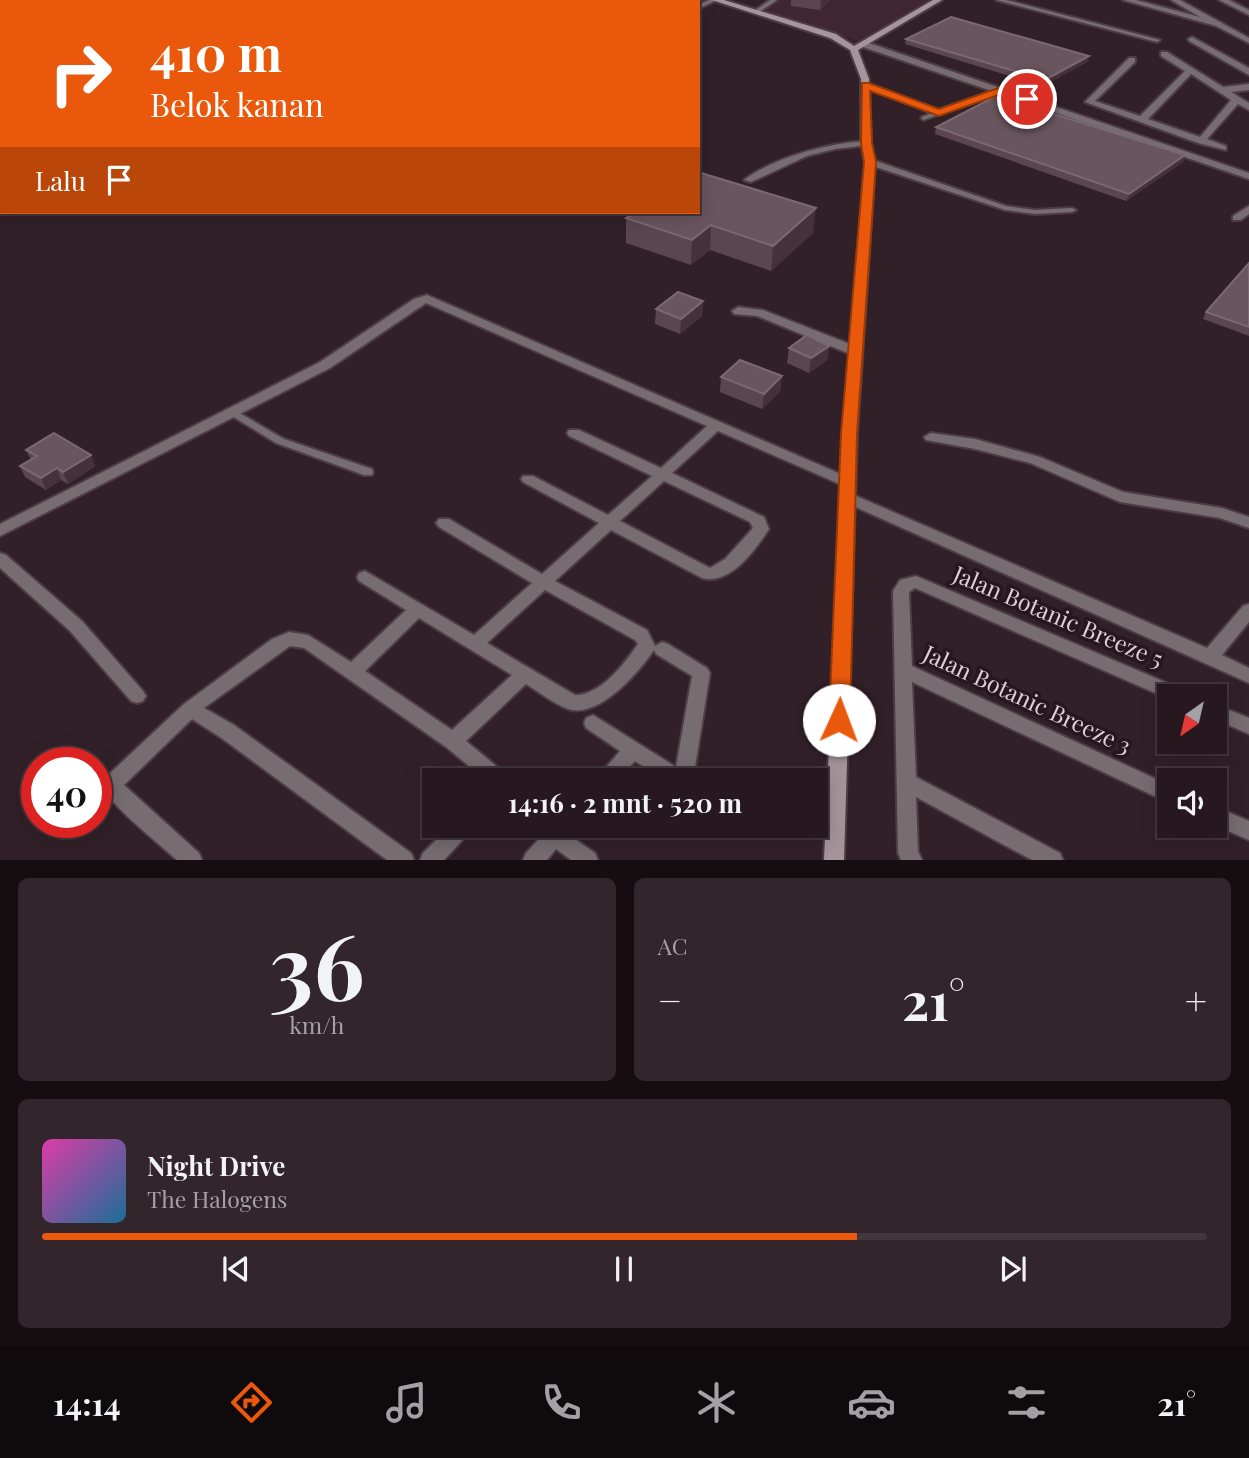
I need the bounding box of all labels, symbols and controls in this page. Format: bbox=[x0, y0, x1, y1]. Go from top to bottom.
text: 410 m bbox=[150, 19, 282, 84]
icon: right bbox=[35, 28, 126, 119]
pin bbox=[997, 69, 1057, 129]
icon: arrive bbox=[1008, 80, 1046, 118]
text: Belok kanan bbox=[150, 82, 324, 125]
icon: arrive bbox=[100, 161, 138, 199]
text: Lalu bbox=[35, 163, 86, 198]
street label: Jalan Botanic Breeze 5 bbox=[948, 557, 1168, 674]
street label: Jalan Botanic Breeze 3 bbox=[918, 636, 1137, 760]
position arrow bbox=[802, 683, 876, 757]
north arrow bbox=[1157, 684, 1227, 754]
map controls bbox=[1157, 684, 1227, 838]
speed limit sign: 40 bbox=[21, 747, 112, 838]
button: sound bbox=[1157, 768, 1227, 838]
text: 14:16 · 2 mnt · 520 m bbox=[508, 785, 742, 820]
text: 36 bbox=[269, 903, 364, 1024]
text: AC bbox=[658, 930, 688, 961]
text: 21° bbox=[902, 965, 965, 1034]
text: − bbox=[658, 974, 682, 1025]
text: + bbox=[1185, 974, 1207, 1025]
text: km/h bbox=[289, 1009, 344, 1040]
text: Night Drive bbox=[147, 1148, 285, 1183]
text: The Halogens bbox=[147, 1183, 287, 1214]
icon: previous bbox=[217, 1250, 255, 1288]
icon: pause bbox=[605, 1250, 643, 1288]
icon: next bbox=[994, 1250, 1032, 1288]
icon: directions bbox=[227, 1378, 276, 1427]
icon: music bbox=[382, 1378, 431, 1427]
icon: phone bbox=[537, 1378, 586, 1427]
icon: climate bbox=[692, 1378, 741, 1427]
icon: car bbox=[847, 1378, 896, 1427]
icon: filters bbox=[1002, 1378, 1051, 1427]
text: 14:14 bbox=[53, 1381, 121, 1424]
text: 21° bbox=[1157, 1381, 1196, 1424]

